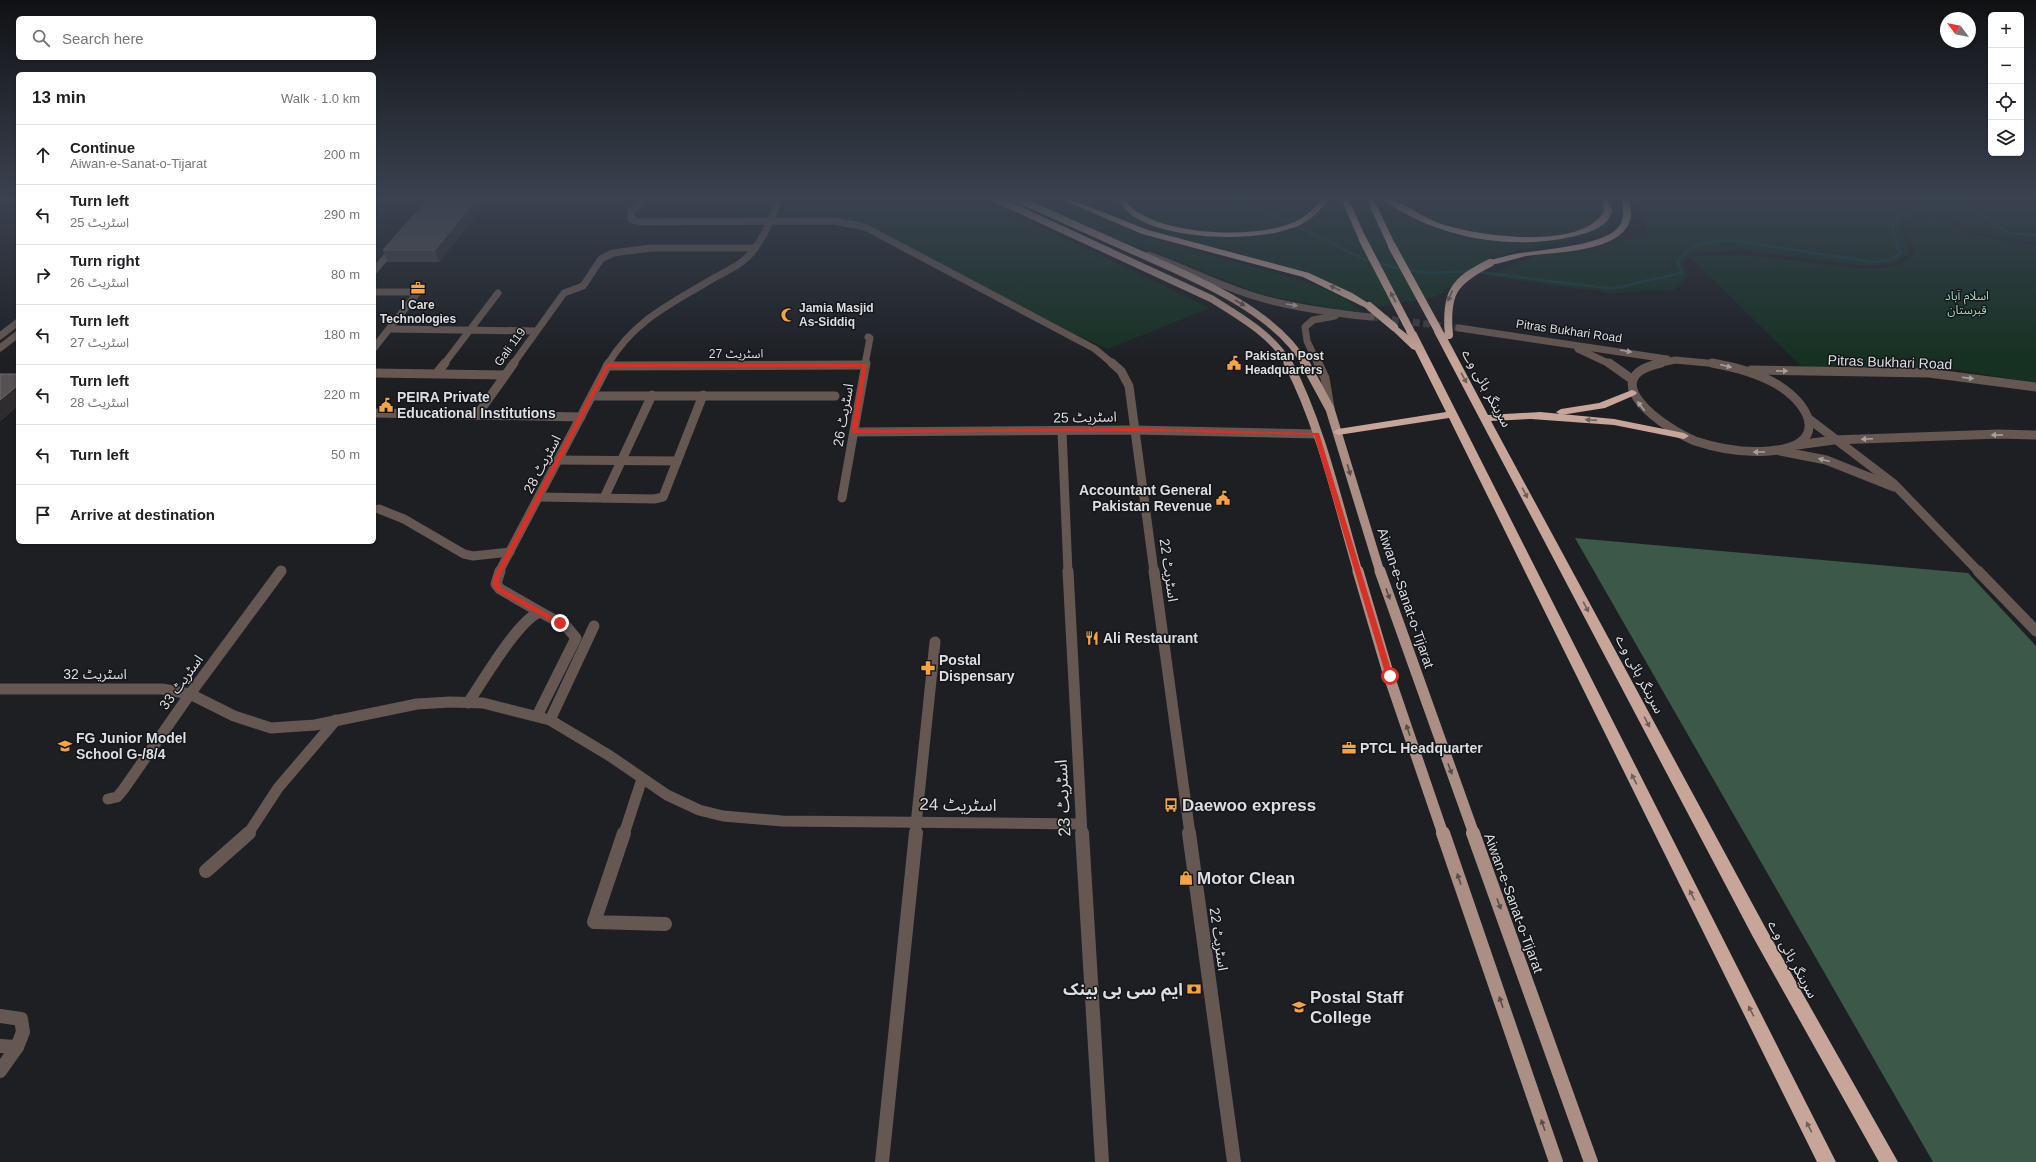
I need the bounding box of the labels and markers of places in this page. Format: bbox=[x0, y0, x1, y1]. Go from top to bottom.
office icon: I Care Technologies bbox=[410, 280, 426, 296]
place label: I Care Technologies bbox=[380, 298, 457, 326]
place label: Jamia Masjid As-Siddiq bbox=[799, 301, 874, 329]
mosque icon: Jamia Masjid As-Siddiq bbox=[780, 307, 796, 323]
place label: Pakistan Post Headquarters bbox=[1245, 349, 1324, 377]
public building icon: Pakistan Post Headquarters bbox=[1226, 355, 1242, 371]
place label: PEIRA Private Educational Institutions bbox=[397, 389, 556, 421]
public building icon: PEIRA Private Educational Institutions bbox=[378, 397, 394, 413]
place label: Accountant General Pakistan Revenue bbox=[1079, 482, 1212, 514]
public building icon: Accountant General Pakistan Revenue bbox=[1215, 490, 1231, 506]
restaurant icon: Ali Restaurant bbox=[1084, 630, 1100, 646]
place label: Ali Restaurant bbox=[1103, 630, 1198, 646]
place label: Postal Dispensary bbox=[939, 652, 1015, 684]
pharmacy icon: Postal Dispensary bbox=[920, 660, 936, 676]
place label: FG Junior Model School G-/8/4 bbox=[76, 730, 186, 762]
school or university icon: FG Junior Model School G-/8/4 bbox=[57, 738, 73, 754]
office icon: PTCL Headquarter bbox=[1341, 740, 1357, 756]
place label: PTCL Headquarter bbox=[1360, 740, 1483, 756]
place label: Daewoo express bbox=[1182, 796, 1316, 815]
bus stop icon: Daewoo express bbox=[1163, 797, 1179, 813]
place label: Motor Clean bbox=[1197, 869, 1295, 888]
shop icon: Motor Clean bbox=[1178, 870, 1194, 886]
place label: ایم سی بی بینک bbox=[1063, 980, 1183, 1002]
bank icon: ایم سی بی بینک bbox=[1186, 981, 1202, 997]
place label: Postal Staff College bbox=[1310, 988, 1404, 1027]
school or university icon: Postal Staff College bbox=[1291, 999, 1307, 1015]

